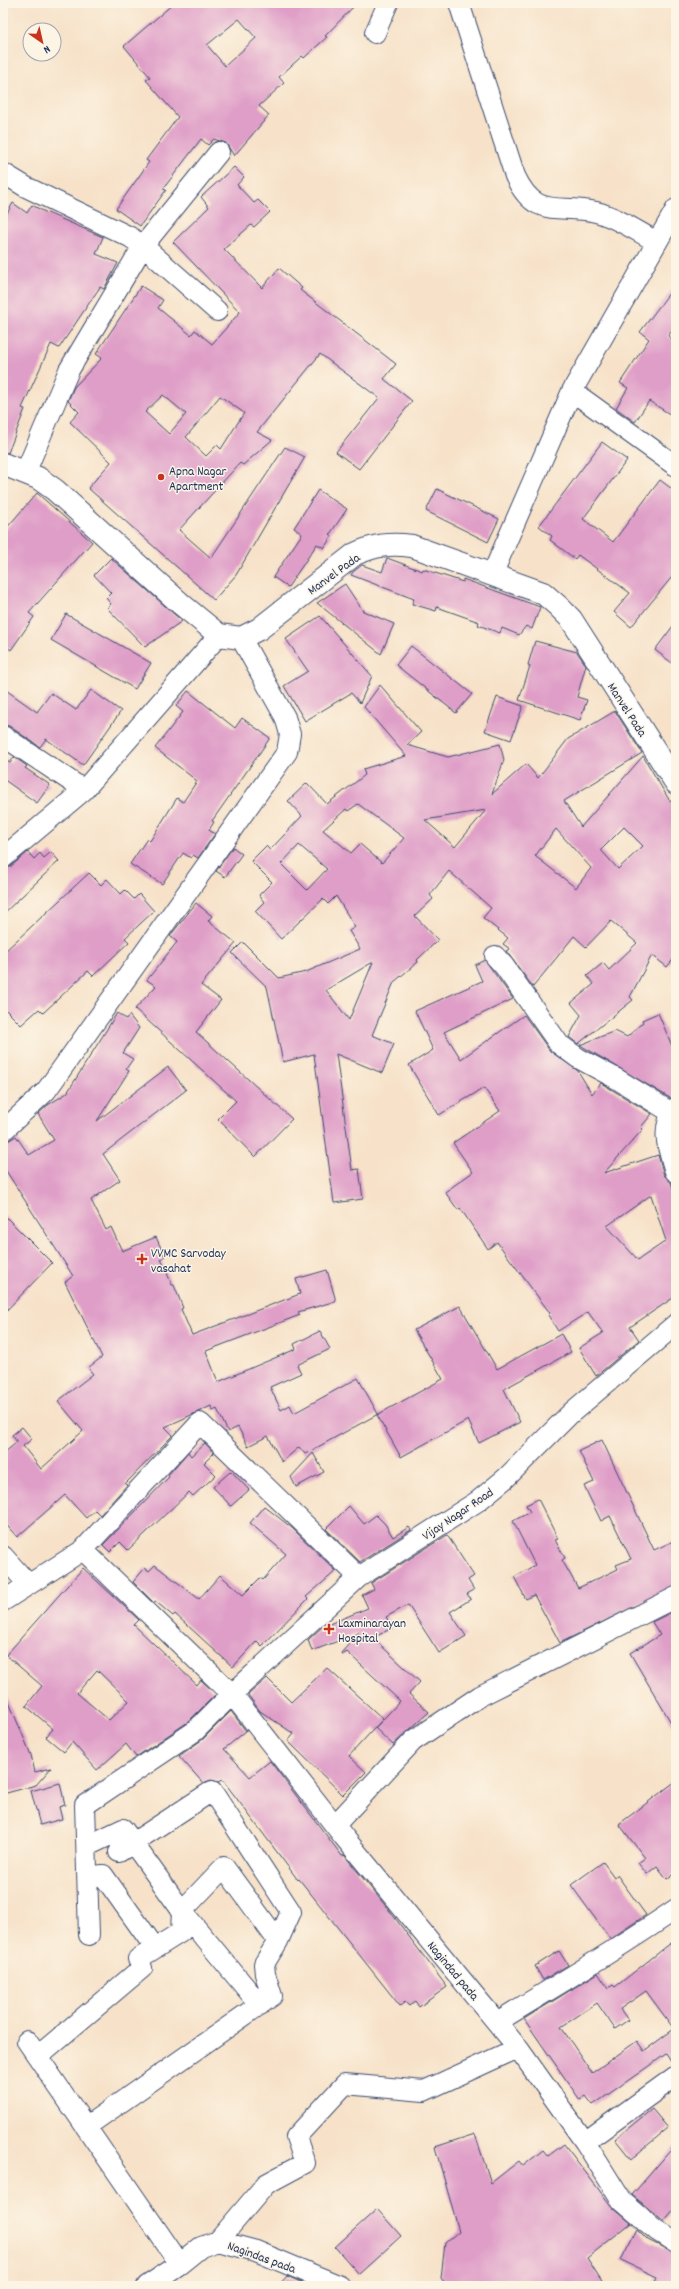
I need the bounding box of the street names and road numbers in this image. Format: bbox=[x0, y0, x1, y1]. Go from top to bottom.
street label: Manvel Pada bbox=[304, 549, 366, 601]
street label: Manvel Pada bbox=[601, 680, 651, 742]
street label: Vijay Nagar Road bbox=[419, 1484, 498, 1546]
street label: Nagindad pada bbox=[422, 1938, 483, 2006]
street label: Nagindas pada bbox=[224, 2237, 299, 2280]

